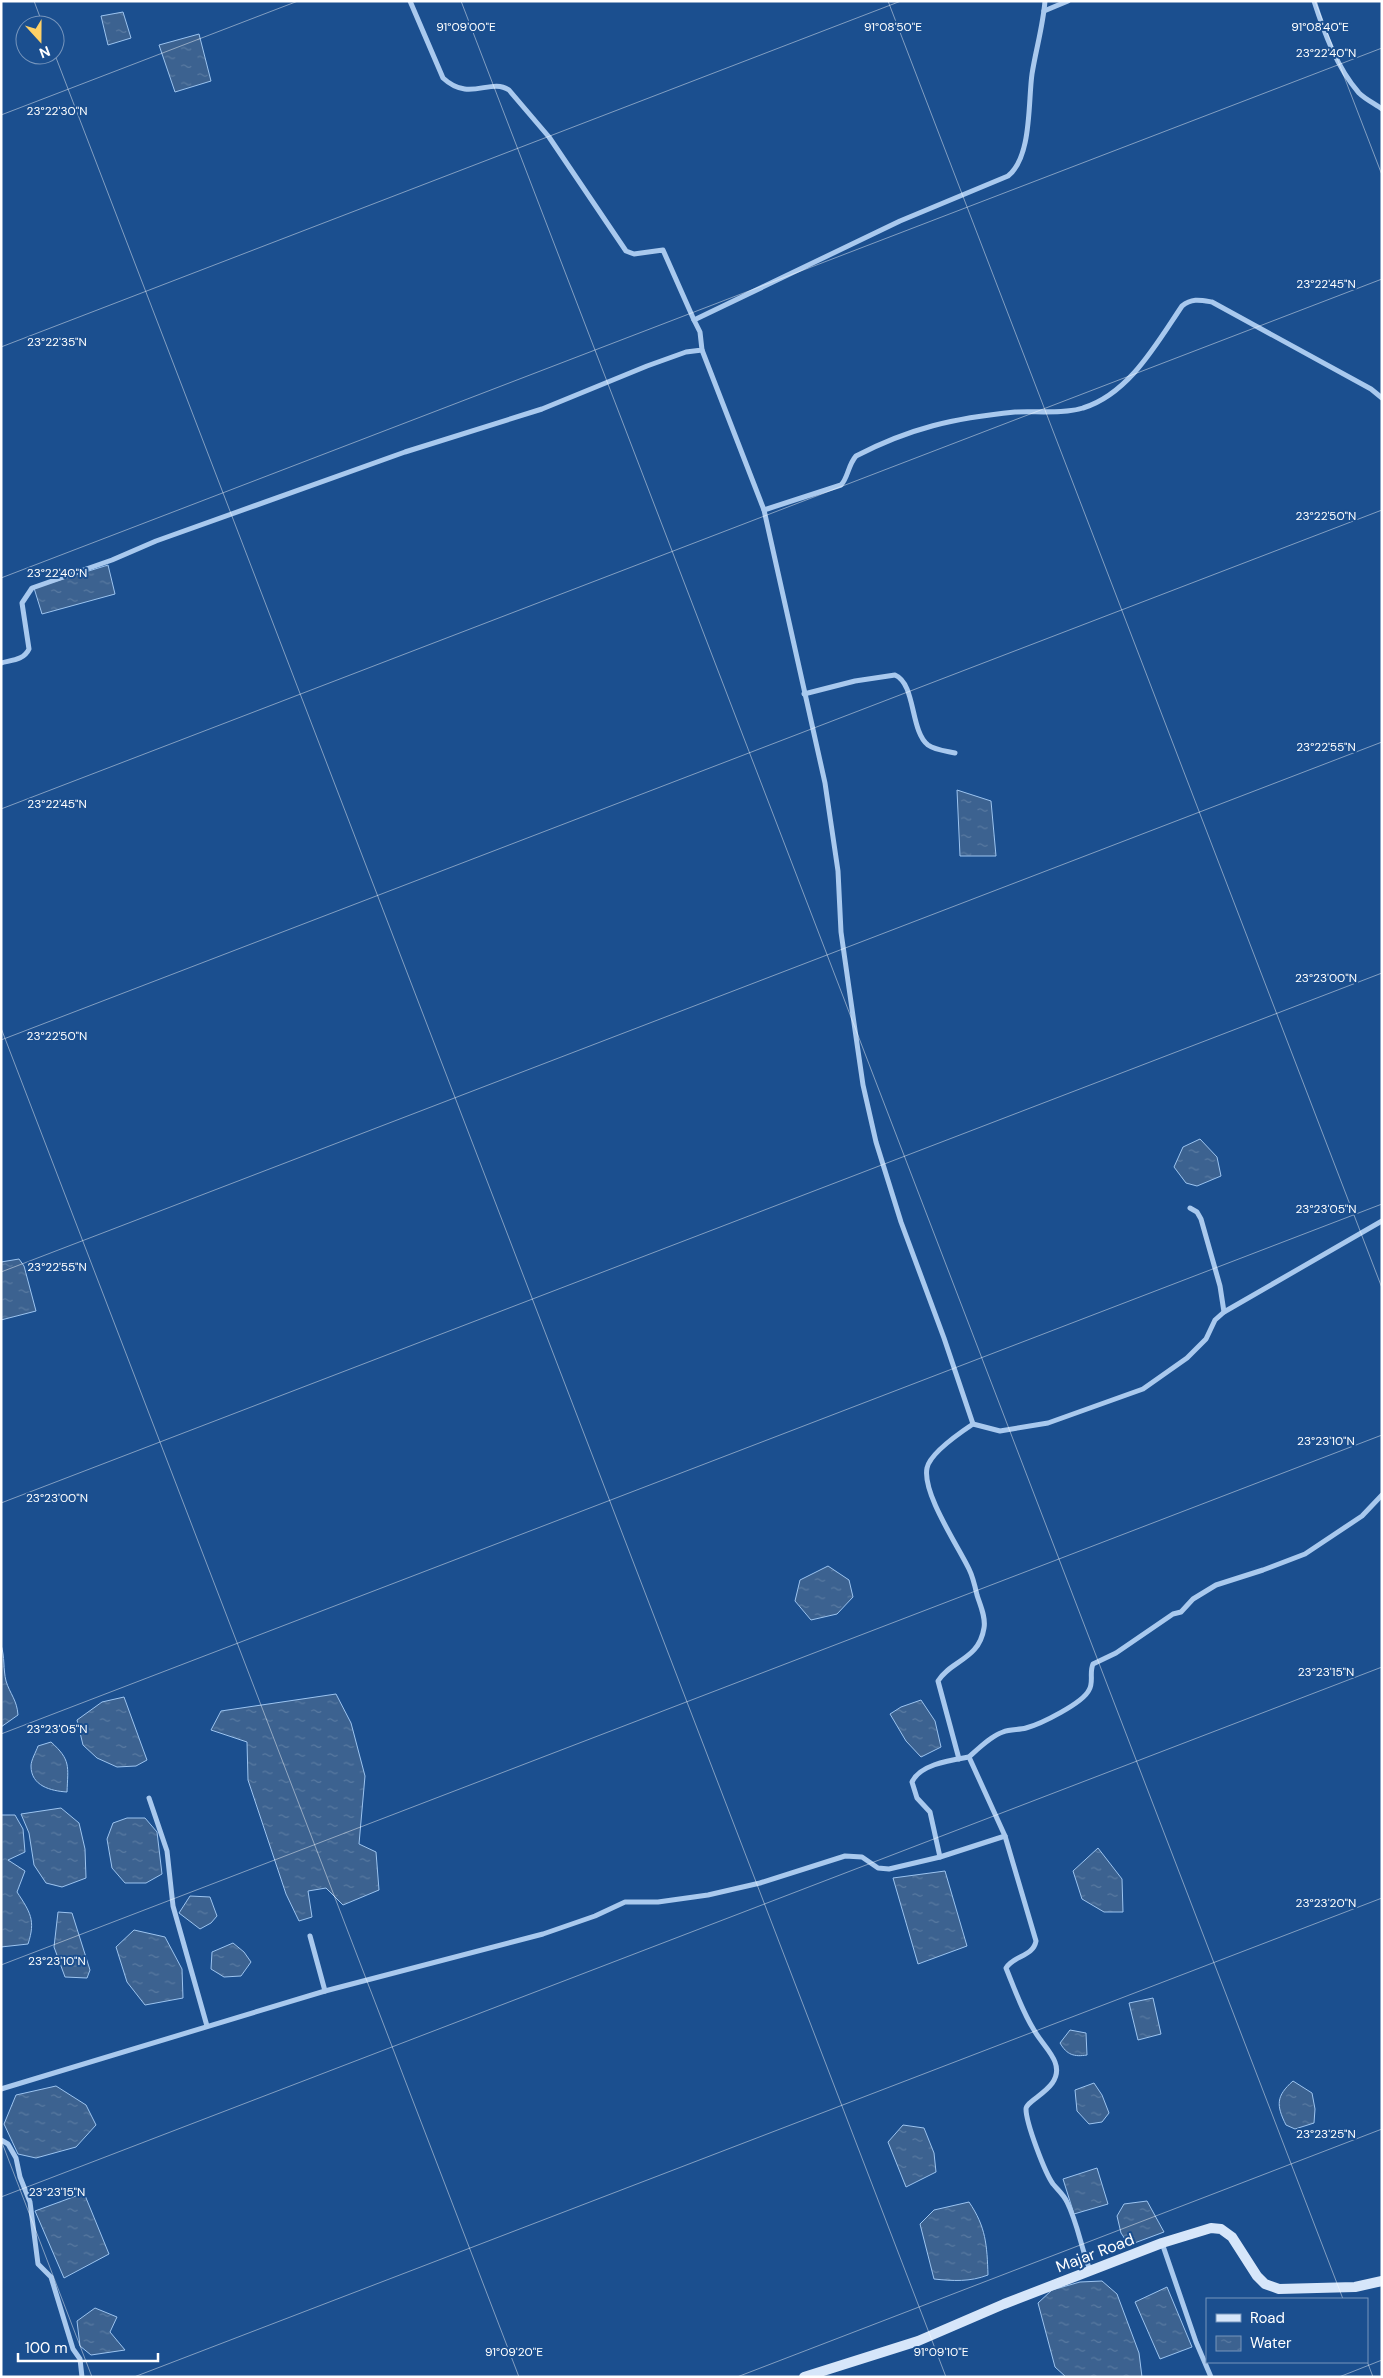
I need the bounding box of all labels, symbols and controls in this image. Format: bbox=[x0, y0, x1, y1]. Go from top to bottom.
north arrow bbox=[15, 15, 65, 65]
text: 91°09'00"E bbox=[436, 19, 496, 35]
text: 91°08'50"E bbox=[864, 19, 922, 35]
text: 91°08'40"E bbox=[1291, 19, 1349, 35]
text: N bbox=[37, 42, 53, 62]
text: 23°22'40"N bbox=[1296, 45, 1356, 61]
text: 23°22'30"N bbox=[27, 103, 87, 119]
text: 23°22'45"N bbox=[1296, 276, 1356, 292]
text: 23°22'35"N bbox=[27, 334, 87, 350]
text: 23°22'50"N bbox=[1296, 508, 1356, 524]
text: 23°22'40"N bbox=[27, 565, 87, 581]
text: 23°22'55"N bbox=[1296, 739, 1356, 755]
text: 23°22'45"N bbox=[27, 796, 87, 812]
text: 23°23'00"N bbox=[1295, 970, 1357, 986]
text: 23°22'50"N bbox=[27, 1028, 87, 1044]
text: 23°23'05"N bbox=[1295, 1201, 1357, 1217]
text: 23°22'55"N bbox=[27, 1259, 87, 1275]
text: 23°23'10"N bbox=[1297, 1433, 1355, 1449]
text: 23°23'00"N bbox=[26, 1490, 88, 1506]
text: 23°23'15"N bbox=[1298, 1664, 1354, 1680]
text: 23°23'05"N bbox=[26, 1721, 88, 1737]
text: 23°23'20"N bbox=[1296, 1895, 1356, 1911]
text: 23°23'10"N bbox=[28, 1953, 86, 1969]
text: 23°23'25"N bbox=[1296, 2126, 1356, 2142]
text: 23°23'15"N bbox=[29, 2184, 85, 2200]
street label: Majar Road bbox=[1053, 2228, 1137, 2278]
legend bbox=[1206, 2298, 1368, 2363]
text: Road bbox=[1250, 2308, 1285, 2328]
scale bar bbox=[18, 2330, 158, 2362]
text: Water bbox=[1250, 2333, 1292, 2353]
text: 100 m bbox=[25, 2338, 68, 2358]
text: 91°09'20"E bbox=[485, 2344, 543, 2360]
text: 91°09'10"E bbox=[913, 2344, 969, 2360]

